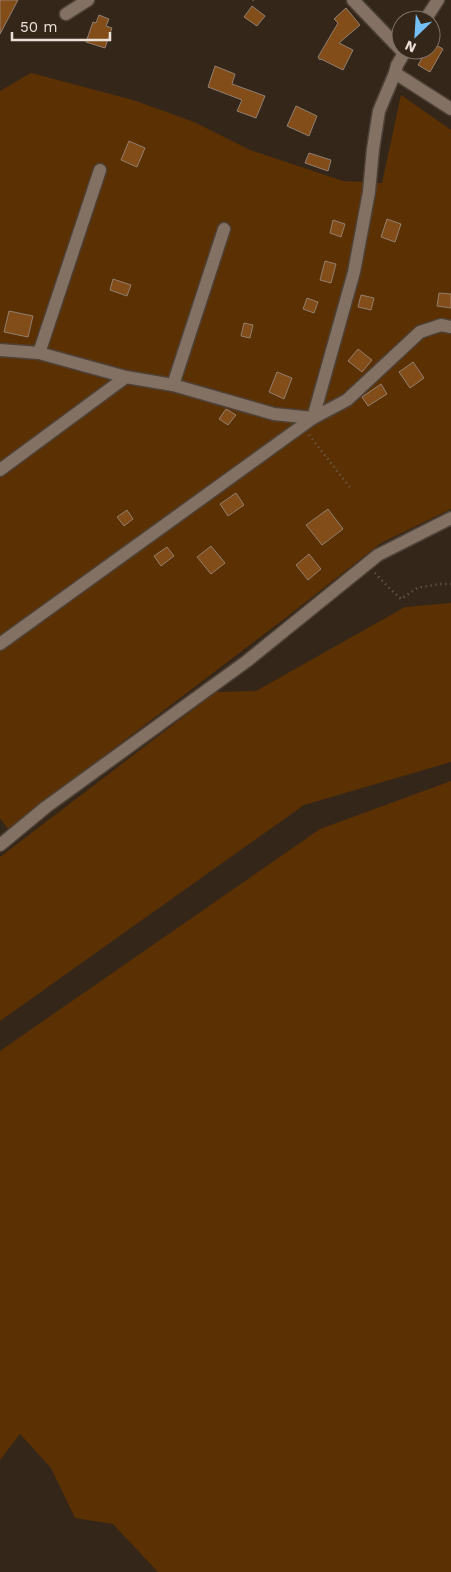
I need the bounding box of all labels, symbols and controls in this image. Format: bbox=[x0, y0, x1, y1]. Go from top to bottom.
scale bar bbox=[12, 10, 110, 42]
north arrow bbox=[391, 10, 441, 60]
text: 50 m bbox=[20, 18, 57, 36]
text: N bbox=[402, 37, 419, 56]

